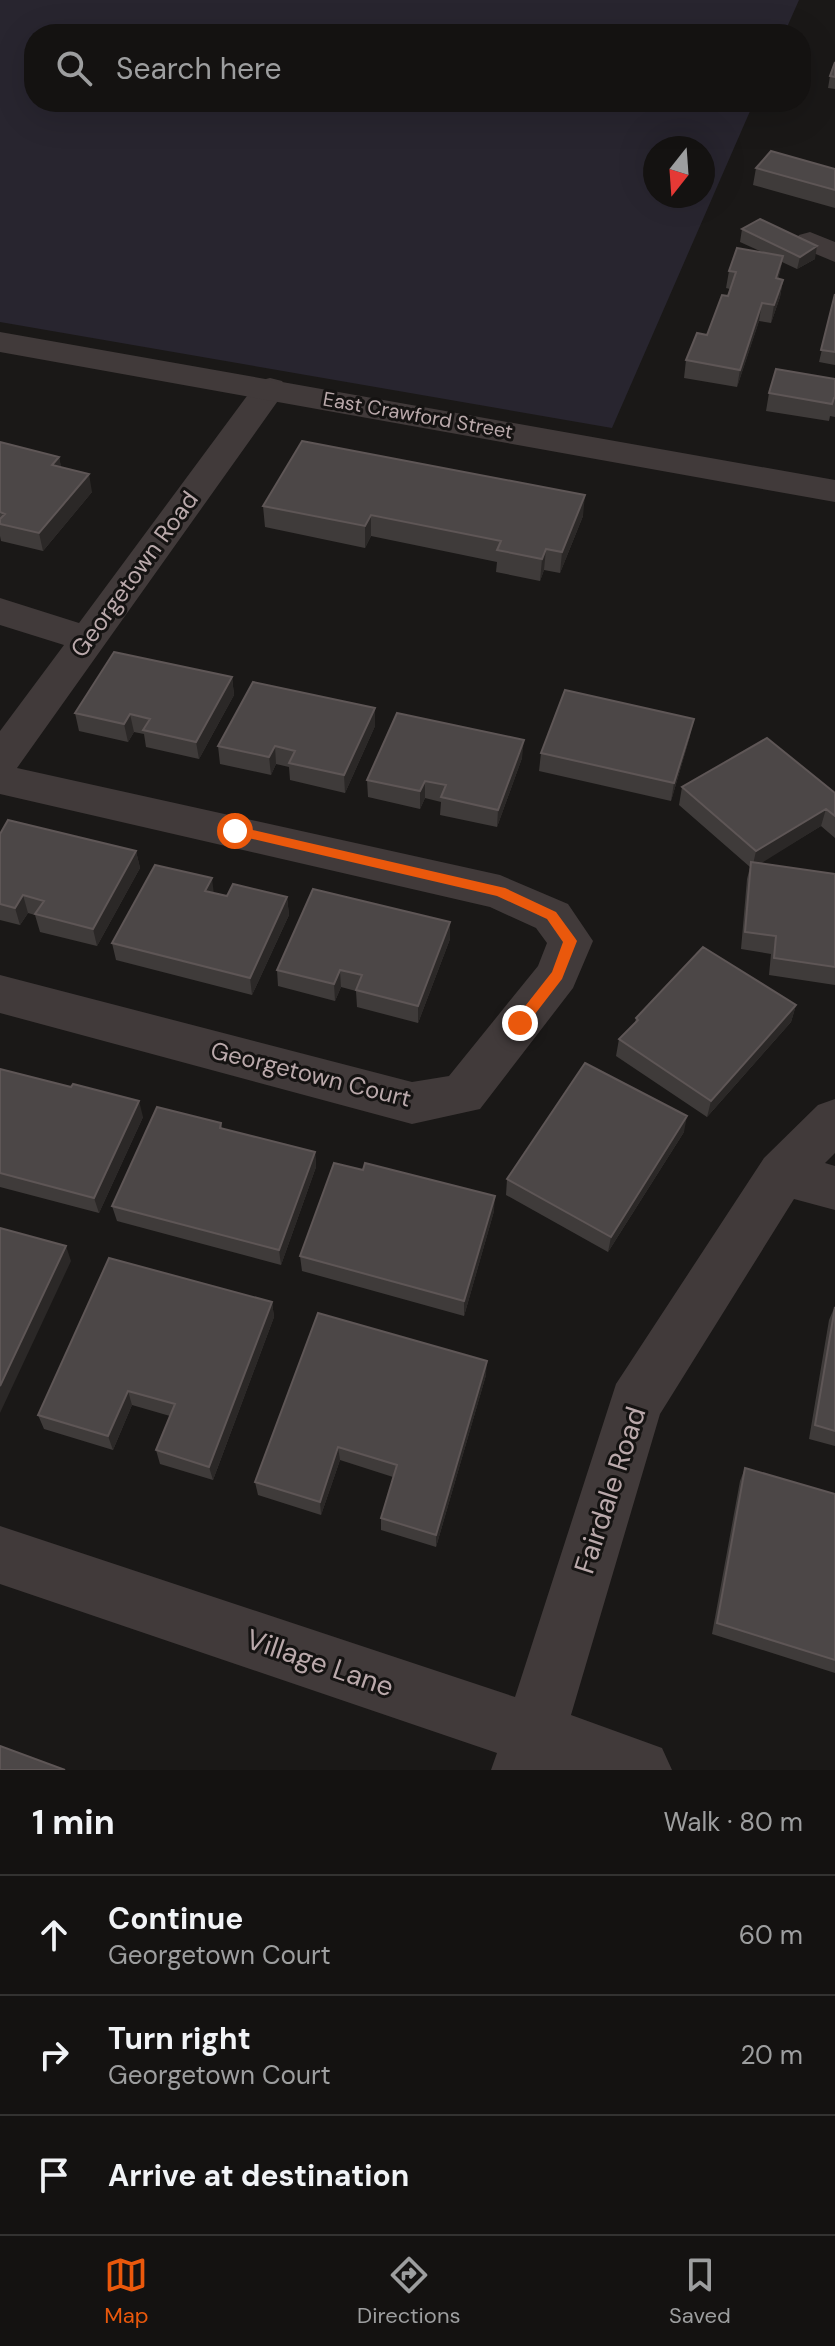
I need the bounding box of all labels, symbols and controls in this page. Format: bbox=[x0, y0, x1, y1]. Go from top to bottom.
search box bbox=[24, 24, 811, 112]
icon: search bbox=[52, 46, 96, 90]
text: Search here bbox=[116, 49, 282, 88]
north arrow bbox=[643, 136, 715, 208]
street label: East Crawford Street bbox=[321, 385, 515, 445]
street label: Georgetown Road bbox=[63, 485, 205, 663]
route start bbox=[217, 813, 253, 849]
route end bbox=[502, 1005, 538, 1041]
street label: Georgetown Court bbox=[208, 1034, 414, 1114]
street label: Fairdale Road bbox=[566, 1402, 654, 1578]
street label: Village Lane bbox=[241, 1621, 399, 1705]
text: 1 min bbox=[32, 1800, 115, 1845]
text: Walk · 80 m bbox=[663, 1805, 803, 1839]
text: Continue bbox=[108, 1899, 243, 1938]
icon: ahead bbox=[32, 1913, 76, 1957]
text: 60 m bbox=[739, 1918, 803, 1952]
text: Georgetown Court bbox=[108, 1938, 331, 1972]
text: Turn right bbox=[108, 2019, 251, 2058]
icon: right bbox=[32, 2033, 76, 2077]
text: 20 m bbox=[740, 2038, 803, 2072]
text: Georgetown Court bbox=[108, 2058, 331, 2092]
icon: arrive bbox=[32, 2153, 76, 2197]
text: Arrive at destination bbox=[108, 2156, 409, 2195]
tab: Map bbox=[104, 2253, 149, 2330]
tab: Directions bbox=[357, 2253, 461, 2330]
tab: Saved bbox=[669, 2253, 731, 2330]

